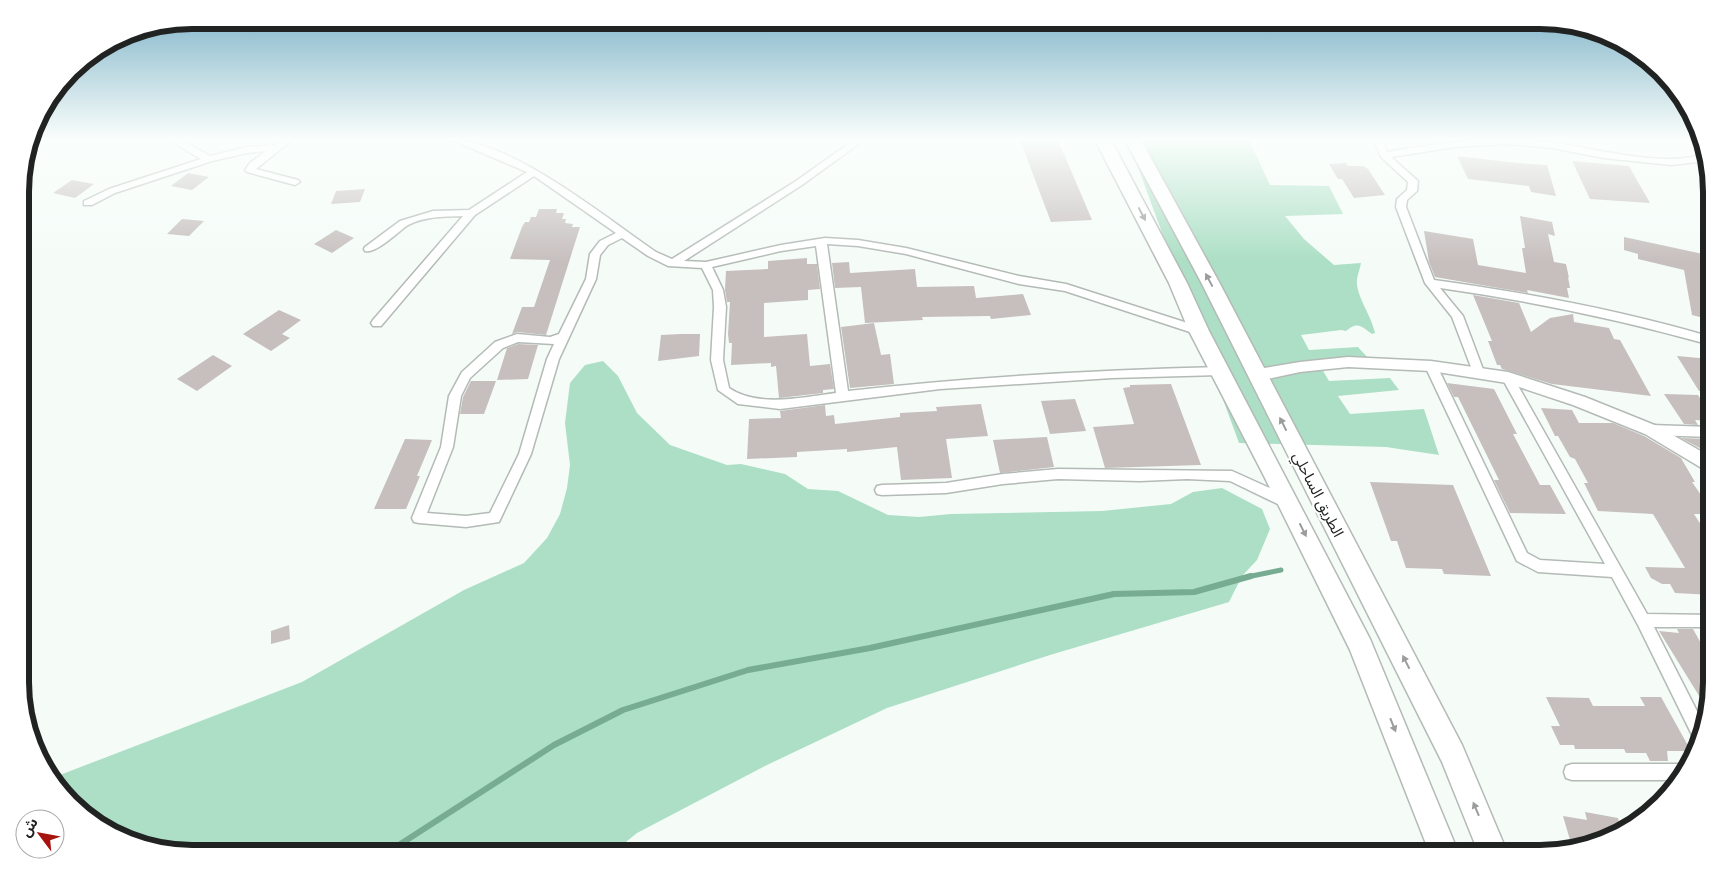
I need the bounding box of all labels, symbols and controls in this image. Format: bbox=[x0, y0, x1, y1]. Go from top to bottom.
one-way arrow bbox=[1138, 207, 1146, 221]
one-way arrow bbox=[1204, 273, 1213, 287]
one-way arrow bbox=[1279, 417, 1287, 432]
street label: الطريق الساحلي bbox=[1287, 448, 1349, 541]
one-way arrow bbox=[1299, 523, 1307, 538]
one-way arrow bbox=[1402, 655, 1410, 669]
one-way arrow bbox=[1389, 718, 1397, 733]
one-way arrow bbox=[1471, 802, 1479, 816]
north arrow bbox=[15, 809, 65, 859]
text: ش bbox=[15, 814, 42, 840]

